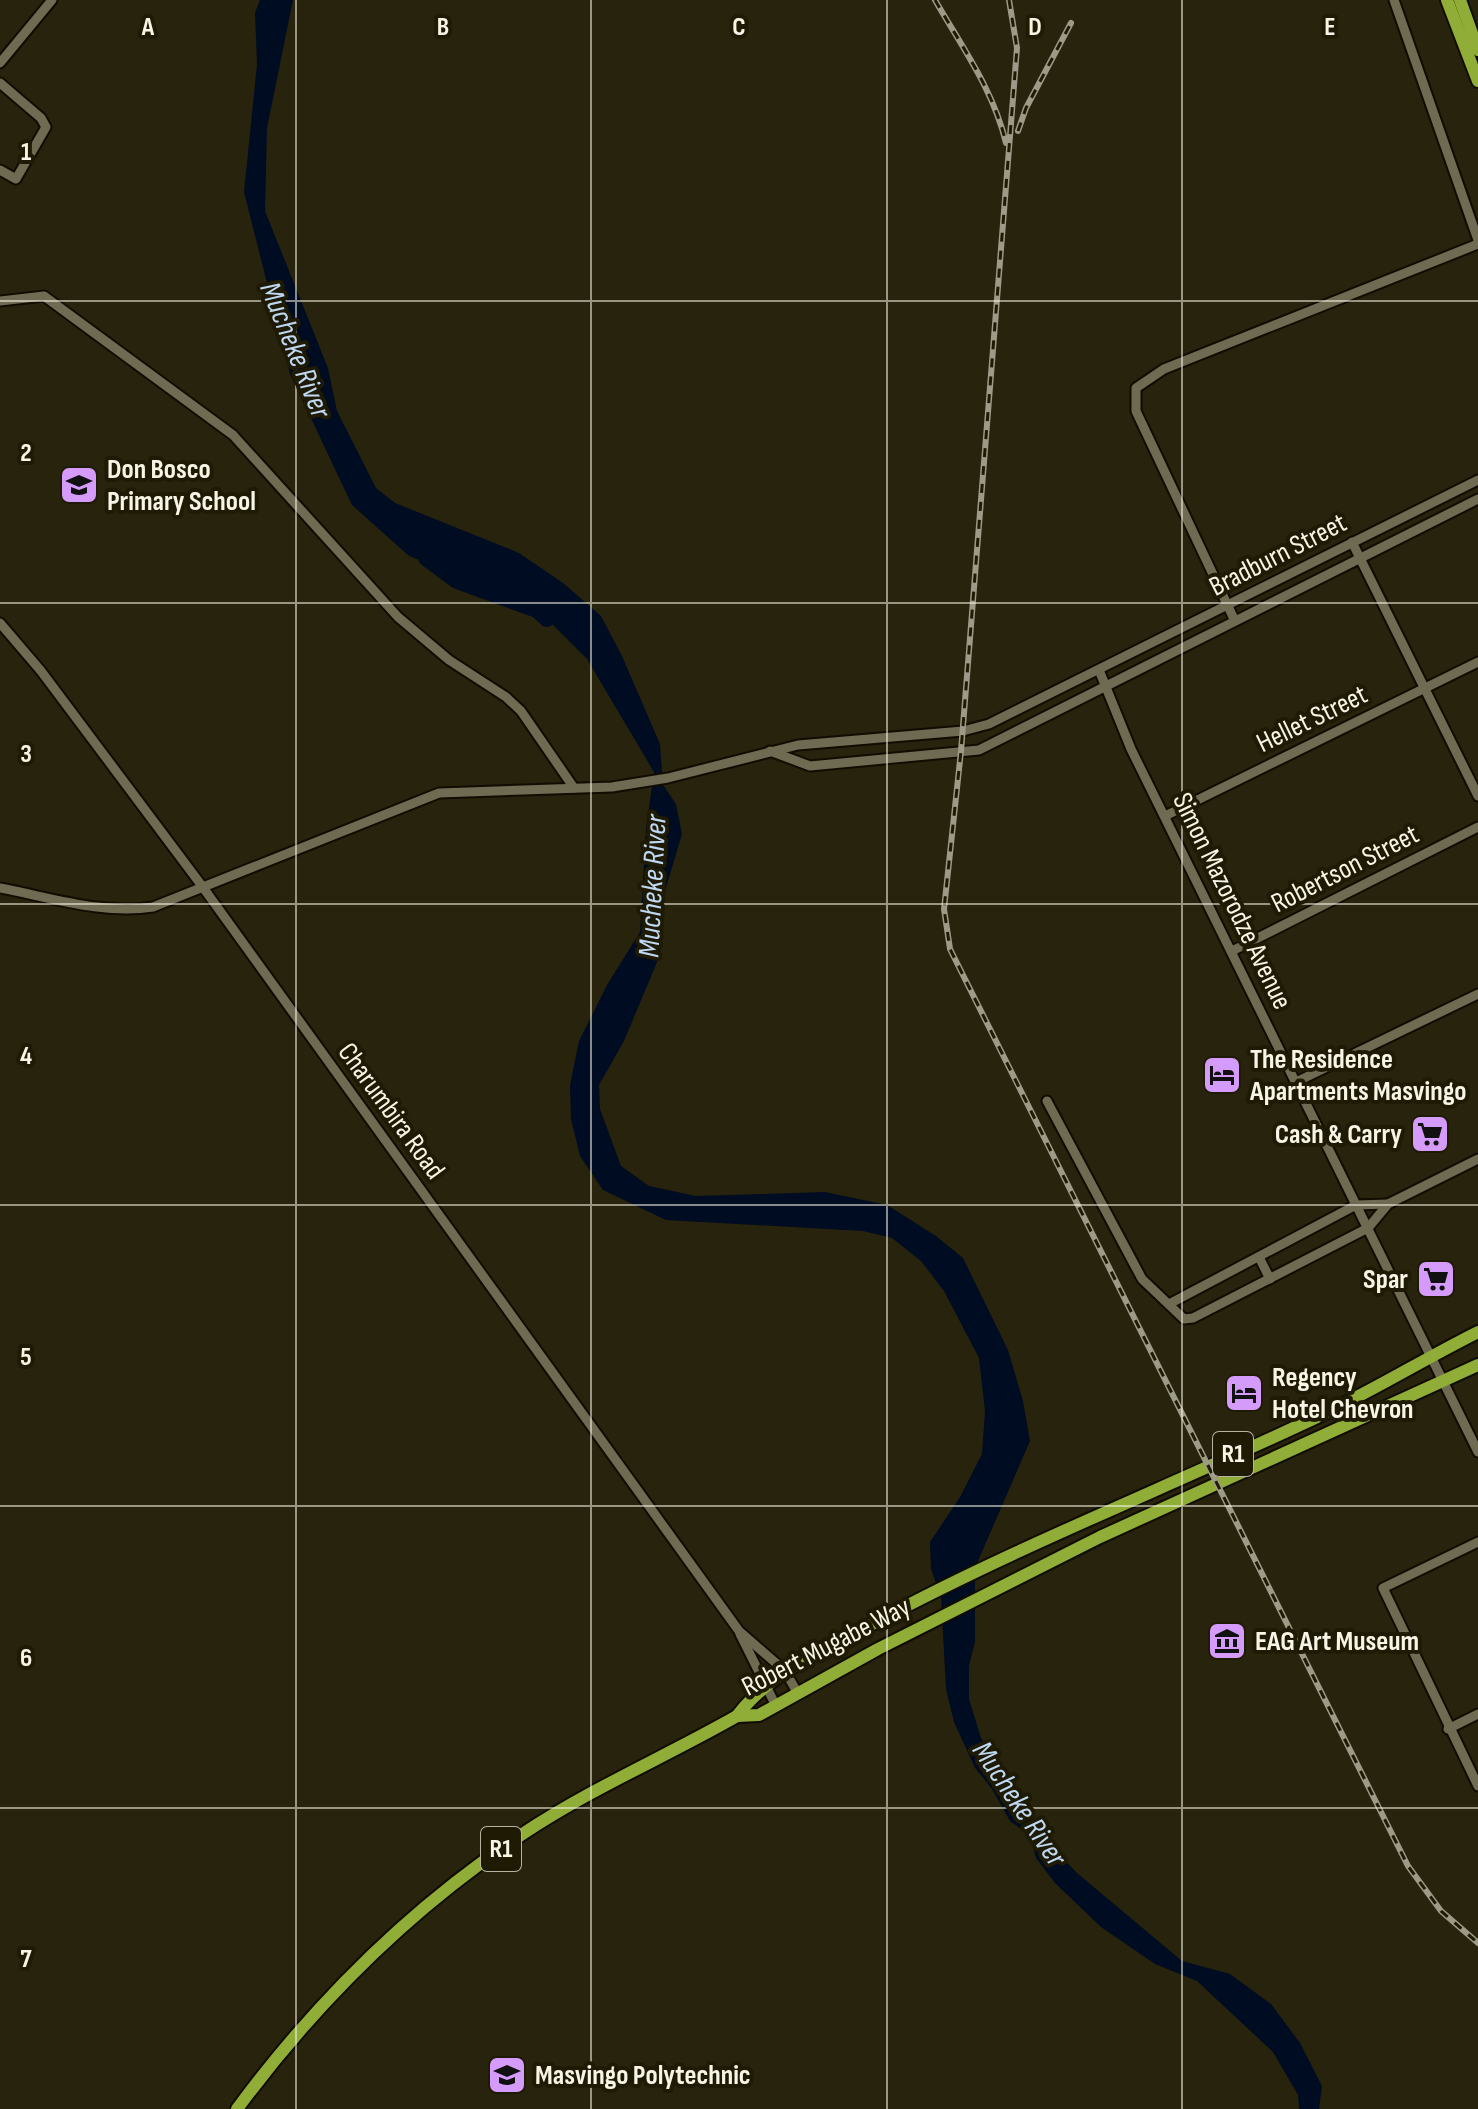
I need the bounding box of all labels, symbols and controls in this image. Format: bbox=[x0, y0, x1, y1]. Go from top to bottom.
text: A bbox=[141, 12, 155, 43]
text: B bbox=[437, 12, 449, 43]
text: C bbox=[732, 12, 746, 43]
text: D bbox=[1028, 12, 1042, 43]
text: E bbox=[1324, 12, 1336, 43]
text: 1 bbox=[21, 137, 31, 168]
water label: Mucheke River bbox=[252, 277, 339, 425]
text: 2 bbox=[20, 438, 32, 469]
place label: Don Bosco Primary School bbox=[107, 453, 256, 518]
school or university icon: Don Bosco Primary School bbox=[58, 464, 100, 506]
street label: Bradburn Street bbox=[1204, 506, 1352, 604]
street label: Hellet Street bbox=[1251, 678, 1373, 760]
text: 3 bbox=[20, 739, 32, 770]
street label: Simon Mazorodze Avenue bbox=[1165, 787, 1299, 1015]
water label: Mucheke River bbox=[631, 812, 675, 958]
street label: Robertson Street bbox=[1266, 818, 1424, 920]
street label: Charumbira Road bbox=[331, 1036, 451, 1186]
text: 4 bbox=[20, 1041, 32, 1072]
place label: The Residence Apartments Masvingo bbox=[1249, 1043, 1467, 1108]
hotel icon: The Residence Apartments Masvingo bbox=[1201, 1054, 1243, 1096]
supermarket icon: Cash & Carry bbox=[1409, 1113, 1451, 1155]
place label: Cash & Carry bbox=[1275, 1118, 1402, 1151]
supermarket icon: Spar bbox=[1415, 1258, 1457, 1300]
place label: Spar bbox=[1363, 1263, 1408, 1296]
text: 5 bbox=[20, 1342, 32, 1373]
place label: Regency Hotel Chevron bbox=[1272, 1361, 1414, 1426]
hotel icon: Regency Hotel Chevron bbox=[1223, 1372, 1265, 1414]
road number: R1 bbox=[1213, 1432, 1253, 1476]
street label: Robert Mugabe Way bbox=[736, 1590, 916, 1704]
museum icon: EAG Art Museum bbox=[1206, 1620, 1248, 1662]
place label: EAG Art Museum bbox=[1255, 1625, 1419, 1658]
text: 6 bbox=[20, 1643, 32, 1674]
water label: Mucheke River bbox=[964, 1735, 1075, 1875]
road number: R1 bbox=[481, 1827, 521, 1871]
text: 7 bbox=[20, 1944, 32, 1975]
school or university icon: Masvingo Polytechnic bbox=[486, 2054, 528, 2096]
place label: Masvingo Polytechnic bbox=[535, 2059, 751, 2092]

